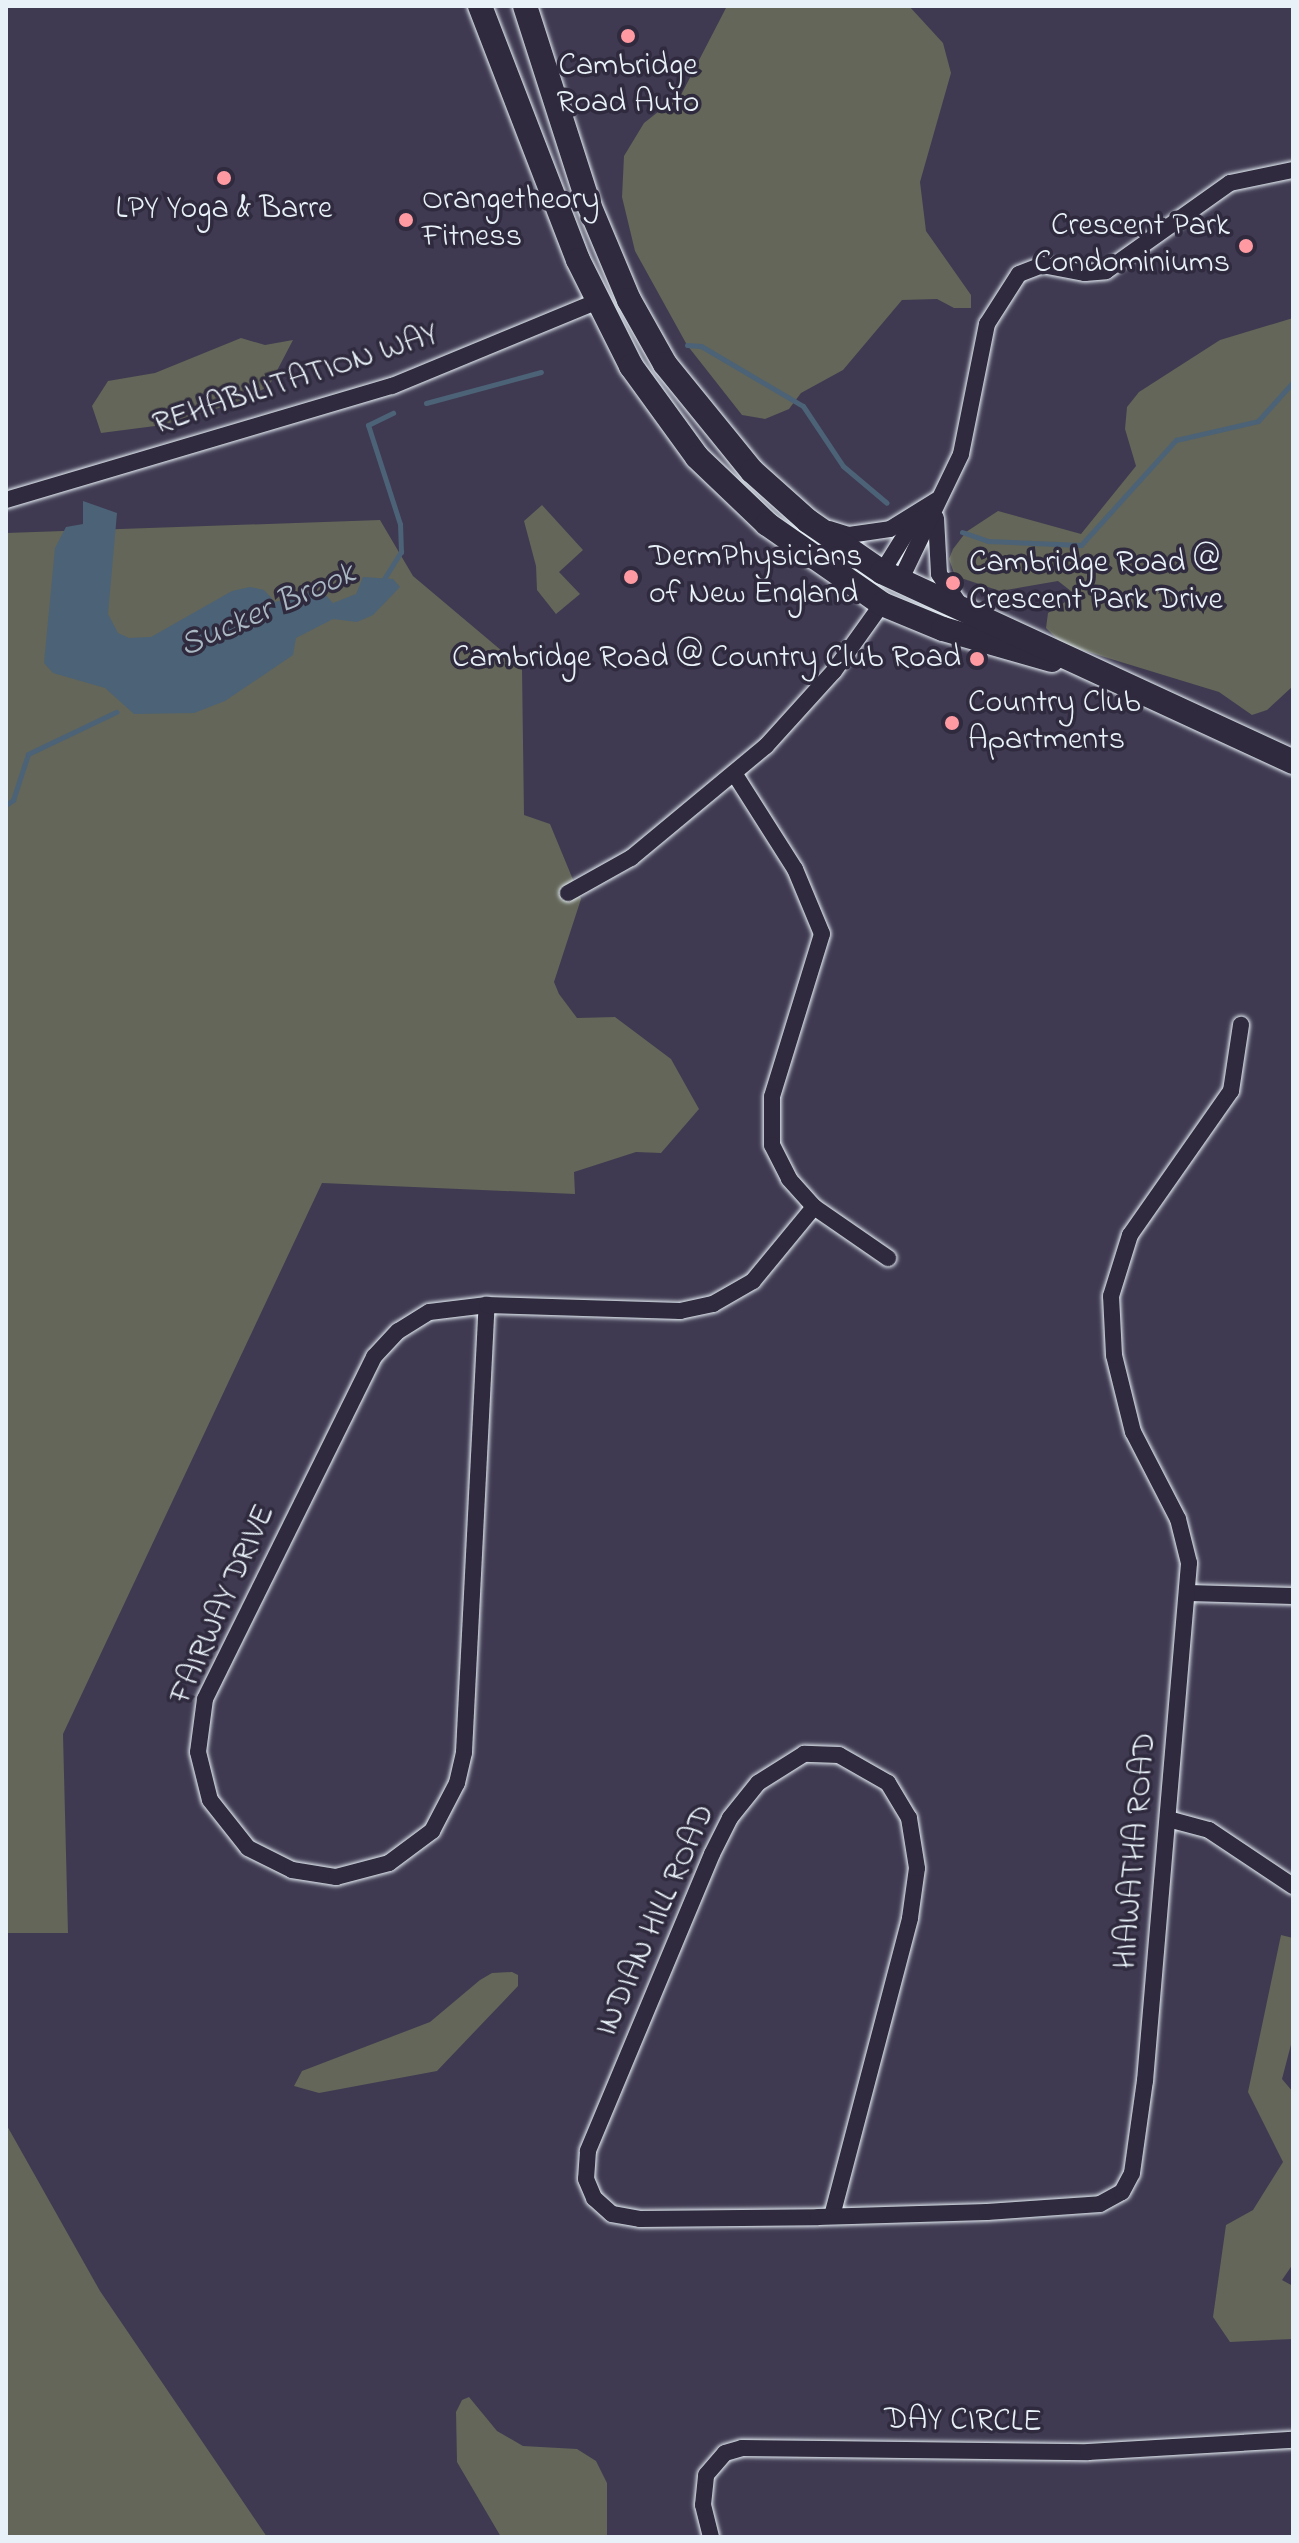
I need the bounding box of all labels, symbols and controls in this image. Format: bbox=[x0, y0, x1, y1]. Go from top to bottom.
marker: Cambridge Road Auto bbox=[619, 27, 637, 45]
place label: Cambridge Road Auto bbox=[557, 49, 699, 124]
marker: LPY Yoga & Barre bbox=[215, 169, 233, 187]
place label: Orangetheory Fitness bbox=[422, 183, 599, 258]
place label: LPY Yoga & Barre bbox=[116, 191, 332, 229]
place label: Crescent Park Condominiums bbox=[1034, 209, 1230, 284]
marker: Orangetheory Fitness bbox=[397, 211, 415, 229]
marker: Crescent Park Condominiums bbox=[1237, 237, 1255, 255]
street label: REHABILITATION WAY bbox=[149, 317, 443, 445]
place label: DermPhysicians of New England bbox=[649, 540, 863, 615]
place label: Cambridge Road @ Crescent Park Drive bbox=[969, 546, 1223, 621]
water label: Sucker Brook bbox=[174, 554, 362, 668]
marker: DermPhysicians of New England bbox=[620, 566, 642, 588]
marker: Cambridge Road @ Crescent Park Drive bbox=[944, 574, 962, 592]
place label: Cambridge Road @ Country Club Road bbox=[452, 640, 961, 678]
marker: Cambridge Road @ Country Club Road bbox=[968, 650, 986, 668]
place label: Country Club Apartments bbox=[968, 686, 1141, 761]
marker: Country Club Apartments bbox=[943, 714, 961, 732]
street label: FAIRWAY DRIVE bbox=[163, 1499, 285, 1711]
street label: HIAWATHA ROAD bbox=[1108, 1731, 1166, 1971]
street label: INDIAN HILL ROAD bbox=[589, 1799, 725, 2043]
street label: DAY CIRCLE bbox=[884, 2401, 1042, 2443]

